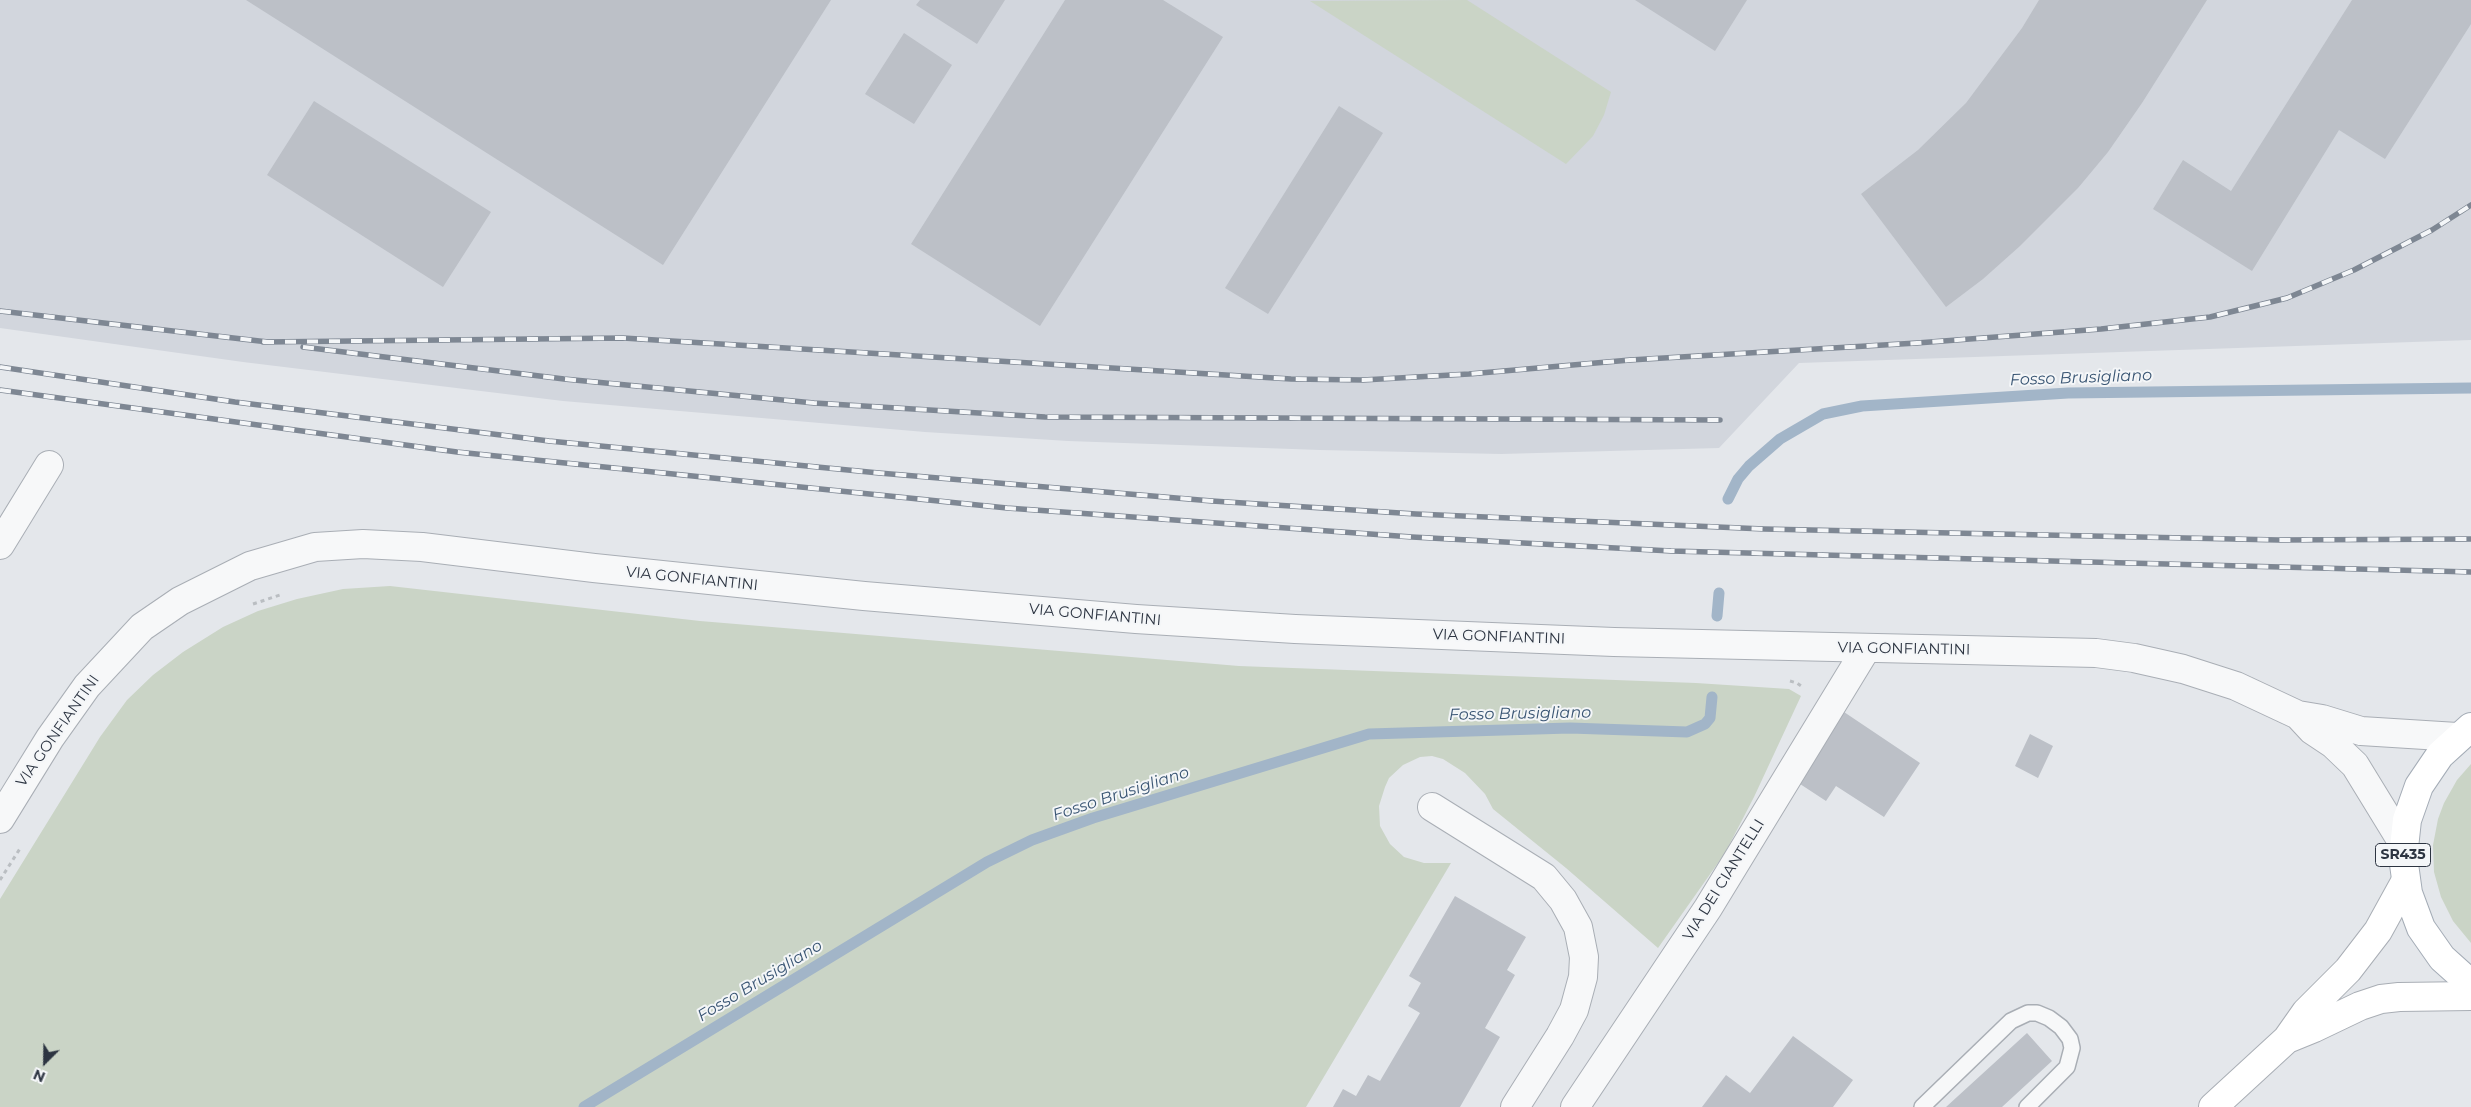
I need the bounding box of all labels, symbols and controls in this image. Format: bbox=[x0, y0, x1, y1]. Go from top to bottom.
water label: Fosso Brusigliano bbox=[2010, 366, 2152, 390]
street label: VIA GONFIANTINI bbox=[625, 563, 759, 595]
street label: VIA GONFIANTINI bbox=[1028, 600, 1162, 630]
street label: VIA GONFIANTINI bbox=[1432, 626, 1566, 648]
street label: VIA GONFIANTINI bbox=[1838, 639, 1970, 659]
street label: VIA GONFIANTINI bbox=[13, 671, 103, 791]
water label: Fosso Brusigliano bbox=[1449, 703, 1591, 725]
water label: Fosso Brusigliano bbox=[1050, 763, 1192, 825]
street label: VIA DEI CIANTELLI bbox=[1679, 816, 1769, 944]
road number: SR435 bbox=[2376, 844, 2430, 866]
water label: Fosso Brusigliano bbox=[694, 936, 826, 1026]
north arrow bbox=[20, 1037, 70, 1087]
text: N bbox=[30, 1065, 48, 1086]

